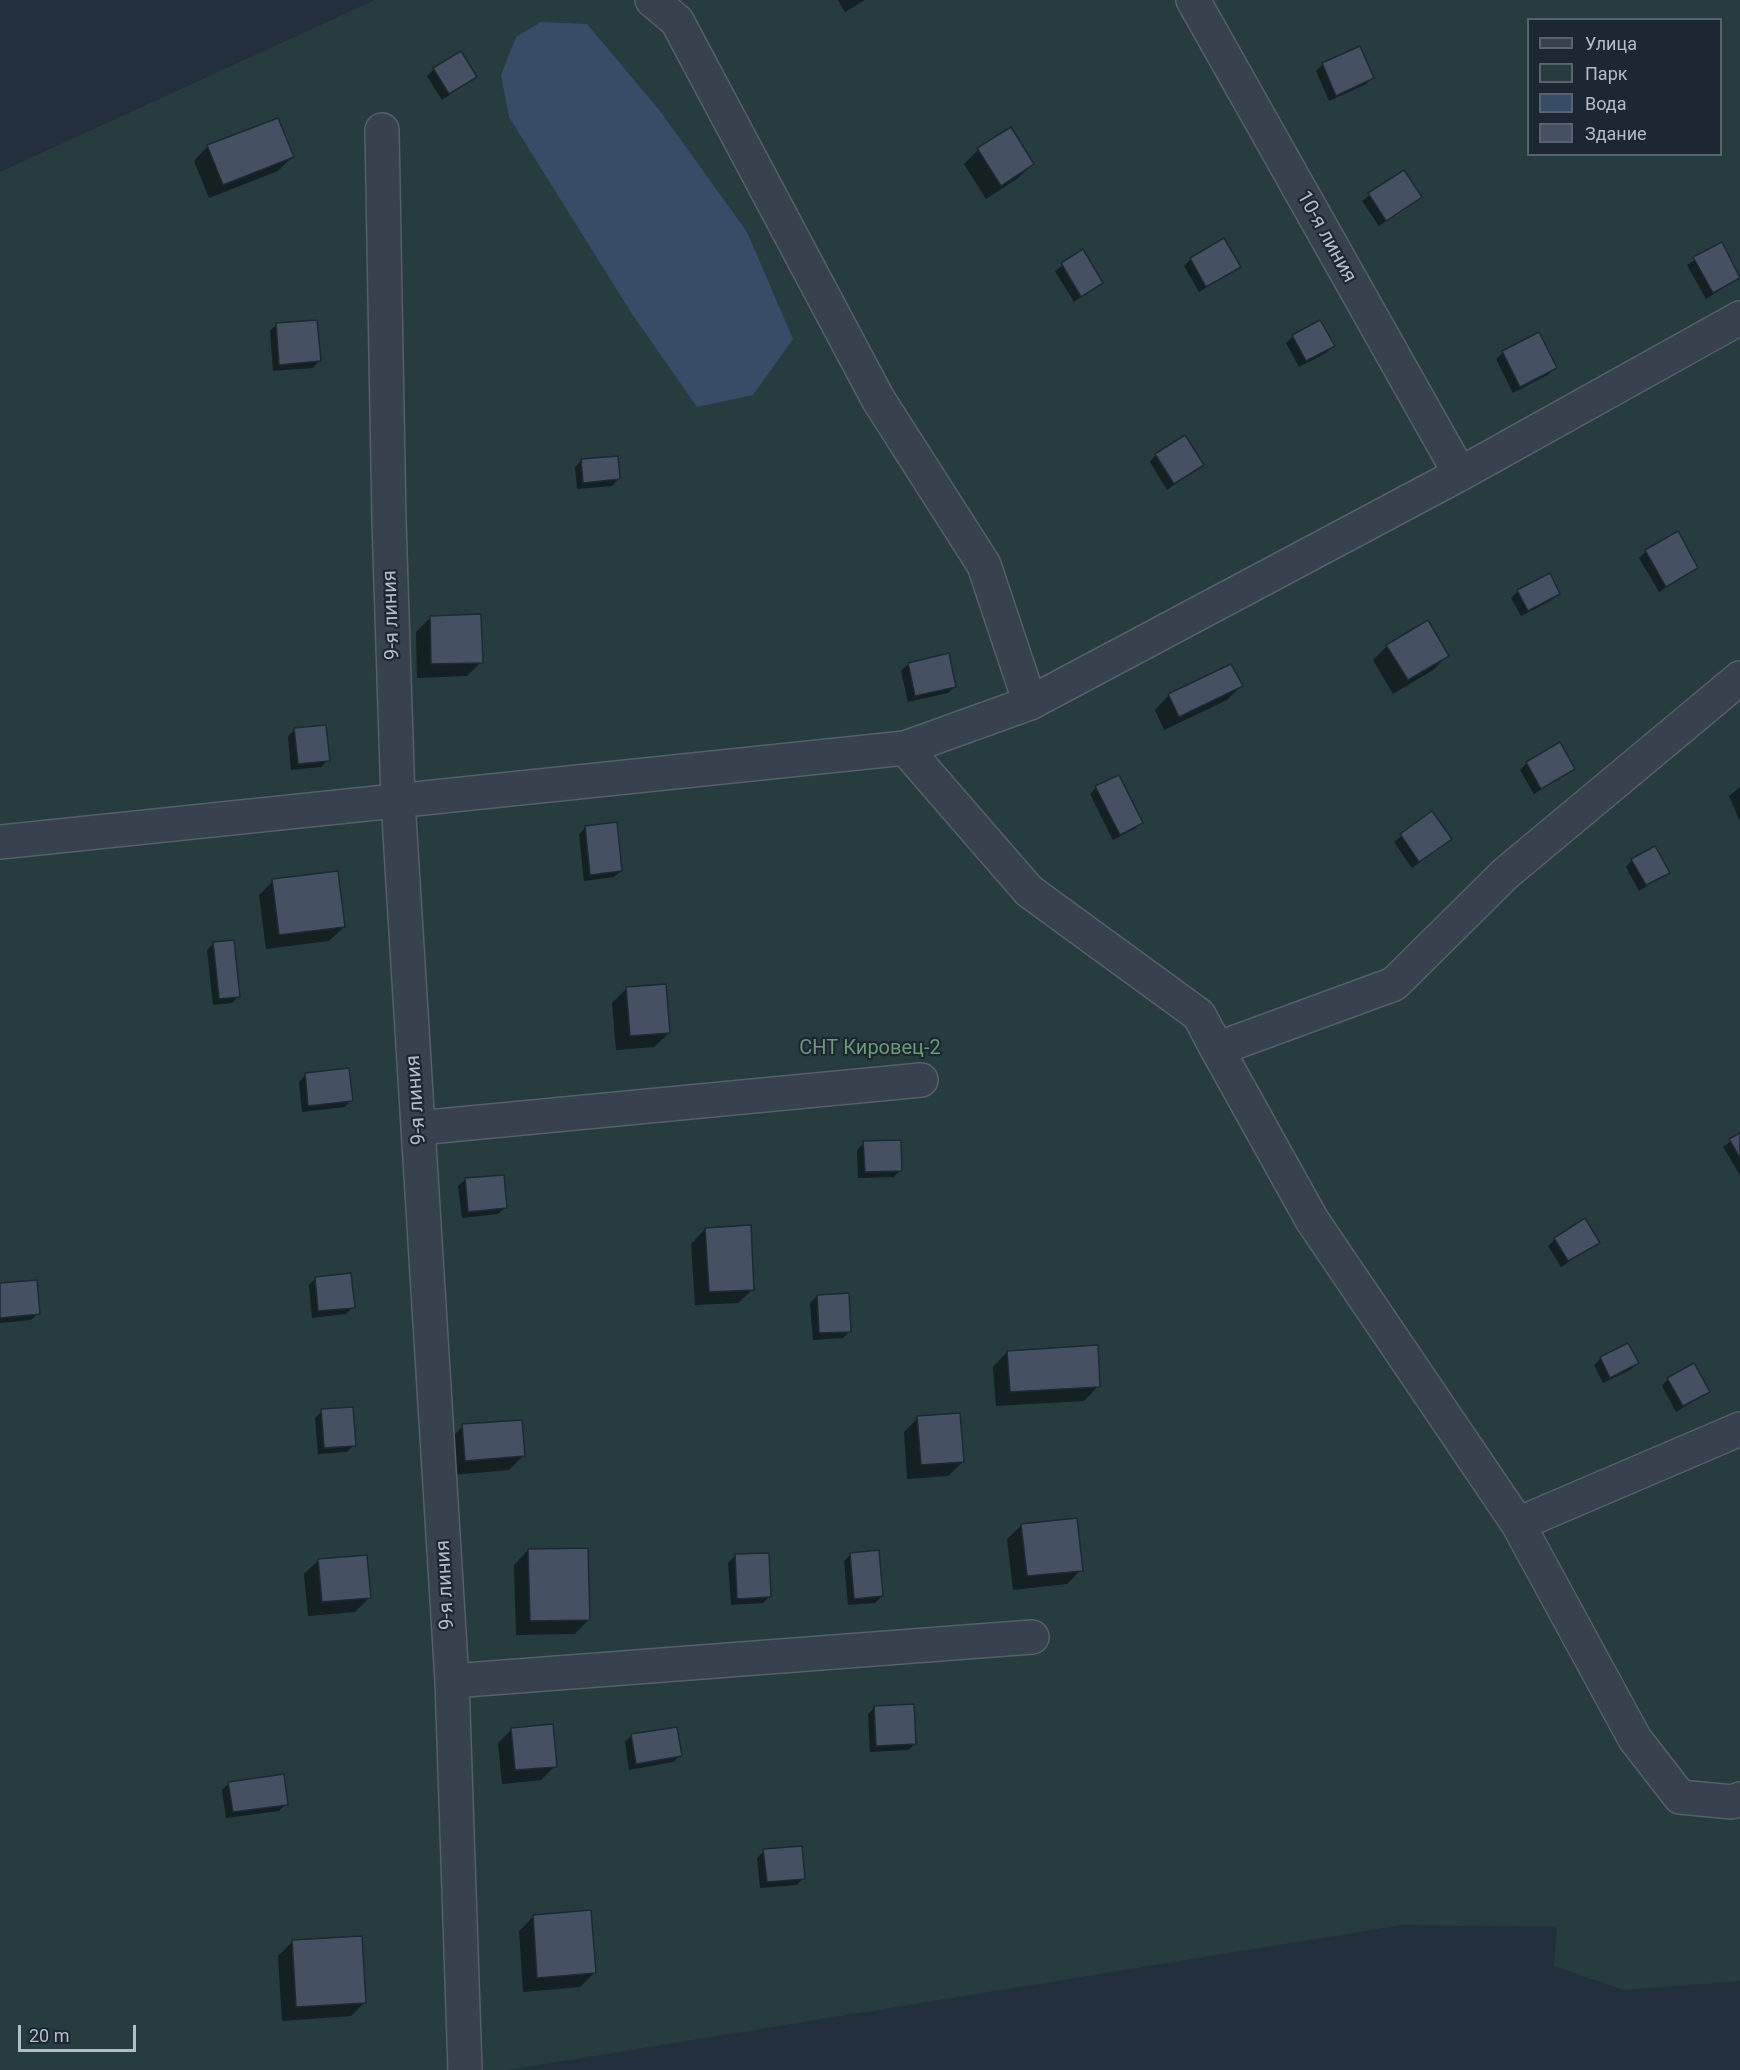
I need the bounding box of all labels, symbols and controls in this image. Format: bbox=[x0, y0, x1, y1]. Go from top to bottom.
legend bbox=[1527, 18, 1722, 156]
text: Улица bbox=[1585, 33, 1637, 54]
text: Парк bbox=[1585, 63, 1627, 84]
text: Вода bbox=[1585, 93, 1627, 114]
text: Здание bbox=[1585, 123, 1647, 144]
street label: 10-я линия bbox=[1291, 187, 1361, 287]
street label: 9-я линия bbox=[378, 570, 406, 660]
park label: СНТ Кировец-2 bbox=[799, 1037, 941, 1061]
street label: 9-я линия bbox=[402, 1054, 432, 1146]
street label: 9-я линия bbox=[432, 1540, 460, 1630]
scale bar bbox=[21, 2013, 140, 2051]
text: 20 m bbox=[29, 2025, 69, 2046]

